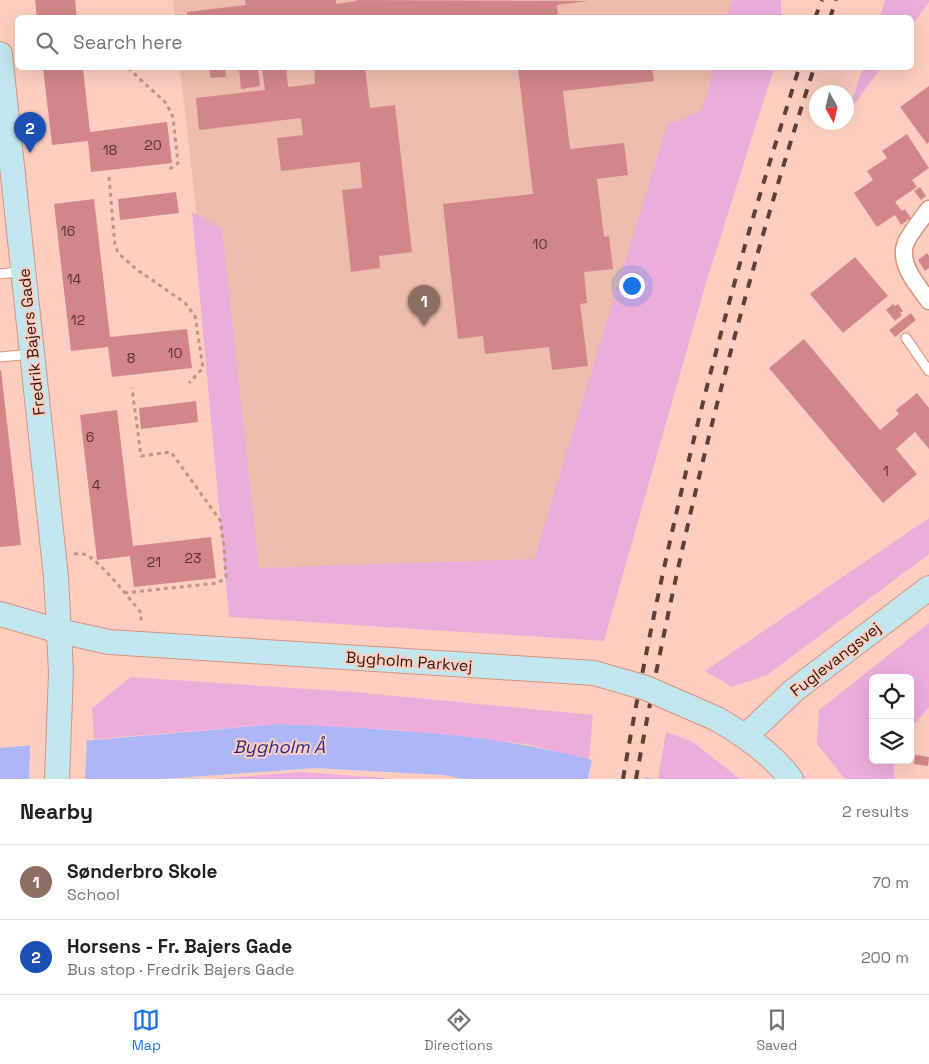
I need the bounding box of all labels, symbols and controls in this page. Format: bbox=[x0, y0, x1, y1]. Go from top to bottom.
search box bbox=[15, 15, 914, 70]
icon: search bbox=[33, 29, 61, 57]
text: Search here bbox=[73, 30, 183, 55]
north arrow bbox=[809, 85, 854, 130]
pin: 2 bbox=[14, 112, 46, 153]
house number: 20 bbox=[144, 136, 162, 154]
house number: 18 bbox=[103, 141, 118, 159]
house number: 16 bbox=[61, 222, 75, 240]
house number: 10 bbox=[533, 235, 547, 253]
street label: Fredrik Bajers Gade bbox=[13, 267, 50, 417]
house number: 14 bbox=[67, 270, 82, 288]
your location bbox=[619, 273, 645, 299]
pin: 1 bbox=[408, 285, 440, 326]
house number: 12 bbox=[71, 311, 85, 329]
house number: 10 bbox=[168, 344, 182, 362]
house number: 8 bbox=[127, 349, 136, 367]
house number: 6 bbox=[86, 428, 94, 446]
house number: 1 bbox=[883, 462, 889, 480]
house number: 4 bbox=[92, 476, 101, 494]
house number: 23 bbox=[185, 549, 201, 567]
house number: 21 bbox=[147, 553, 161, 571]
street label: Fuglevangsvej bbox=[786, 617, 885, 701]
street label: Bygholm Parkvej bbox=[345, 647, 473, 676]
map controls bbox=[869, 674, 914, 764]
button: locate bbox=[869, 674, 914, 719]
button: layers bbox=[869, 719, 914, 764]
water label: Bygholm Å bbox=[233, 735, 326, 758]
text: Nearby bbox=[20, 798, 93, 825]
text: 2 results bbox=[842, 801, 909, 822]
text: Sønderbro Skole bbox=[67, 859, 218, 884]
text: 1 bbox=[32, 872, 40, 893]
text: 70 m bbox=[872, 872, 909, 893]
text: School bbox=[67, 884, 120, 905]
text: Horsens - Fr. Bajers Gade bbox=[67, 934, 292, 959]
text: 2 bbox=[31, 947, 41, 968]
text: 200 m bbox=[861, 947, 909, 968]
text: Bus stop · Fredrik Bajers Gade bbox=[67, 959, 294, 980]
tab: Map bbox=[132, 1006, 161, 1054]
tab: Directions bbox=[424, 1006, 493, 1054]
tab: Saved bbox=[756, 1006, 797, 1054]

